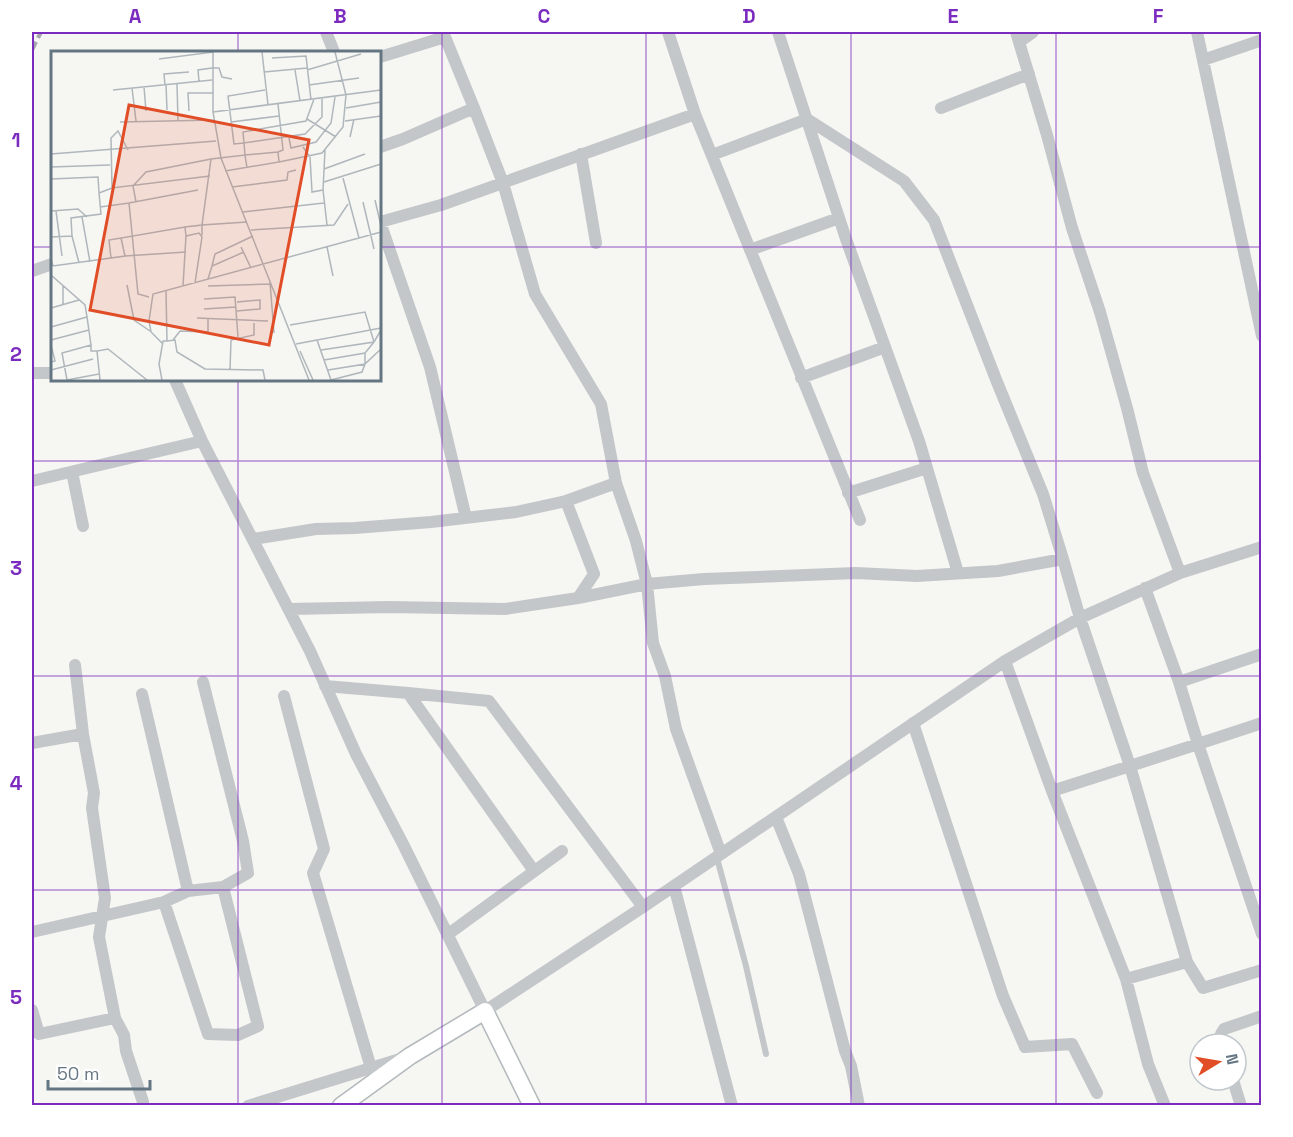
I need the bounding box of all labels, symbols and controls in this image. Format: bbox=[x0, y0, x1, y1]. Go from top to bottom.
text: A bbox=[129, 3, 142, 29]
text: B bbox=[333, 3, 347, 29]
text: C bbox=[538, 3, 551, 29]
text: D bbox=[742, 3, 756, 29]
text: E bbox=[947, 3, 959, 29]
text: F bbox=[1153, 3, 1164, 29]
inset map bbox=[51, 51, 381, 381]
text: 1 bbox=[11, 127, 21, 153]
text: 2 bbox=[10, 341, 22, 367]
text: 3 bbox=[10, 555, 22, 581]
text: 4 bbox=[10, 770, 23, 796]
text: 5 bbox=[10, 984, 22, 1010]
north arrow bbox=[1188, 1032, 1248, 1092]
text: N bbox=[1221, 1052, 1244, 1067]
scale bar bbox=[48, 1053, 150, 1091]
text: 50 m bbox=[57, 1062, 99, 1085]

